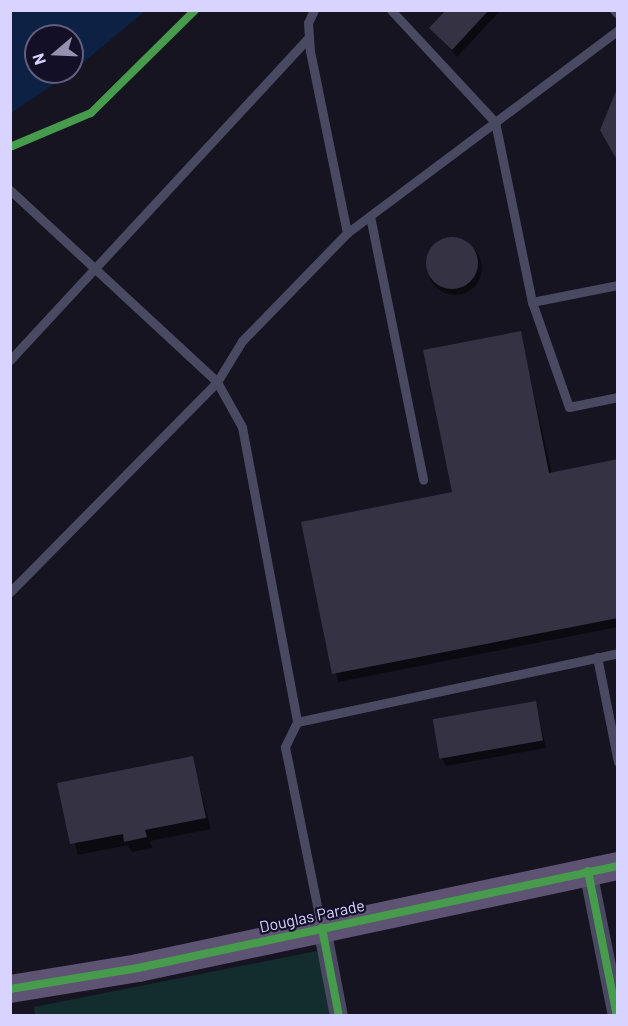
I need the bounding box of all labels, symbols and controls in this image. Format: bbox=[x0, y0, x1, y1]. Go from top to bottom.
north arrow bbox=[24, 24, 84, 84]
text: N bbox=[28, 51, 49, 68]
street label: Douglas Parade bbox=[258, 895, 366, 937]

